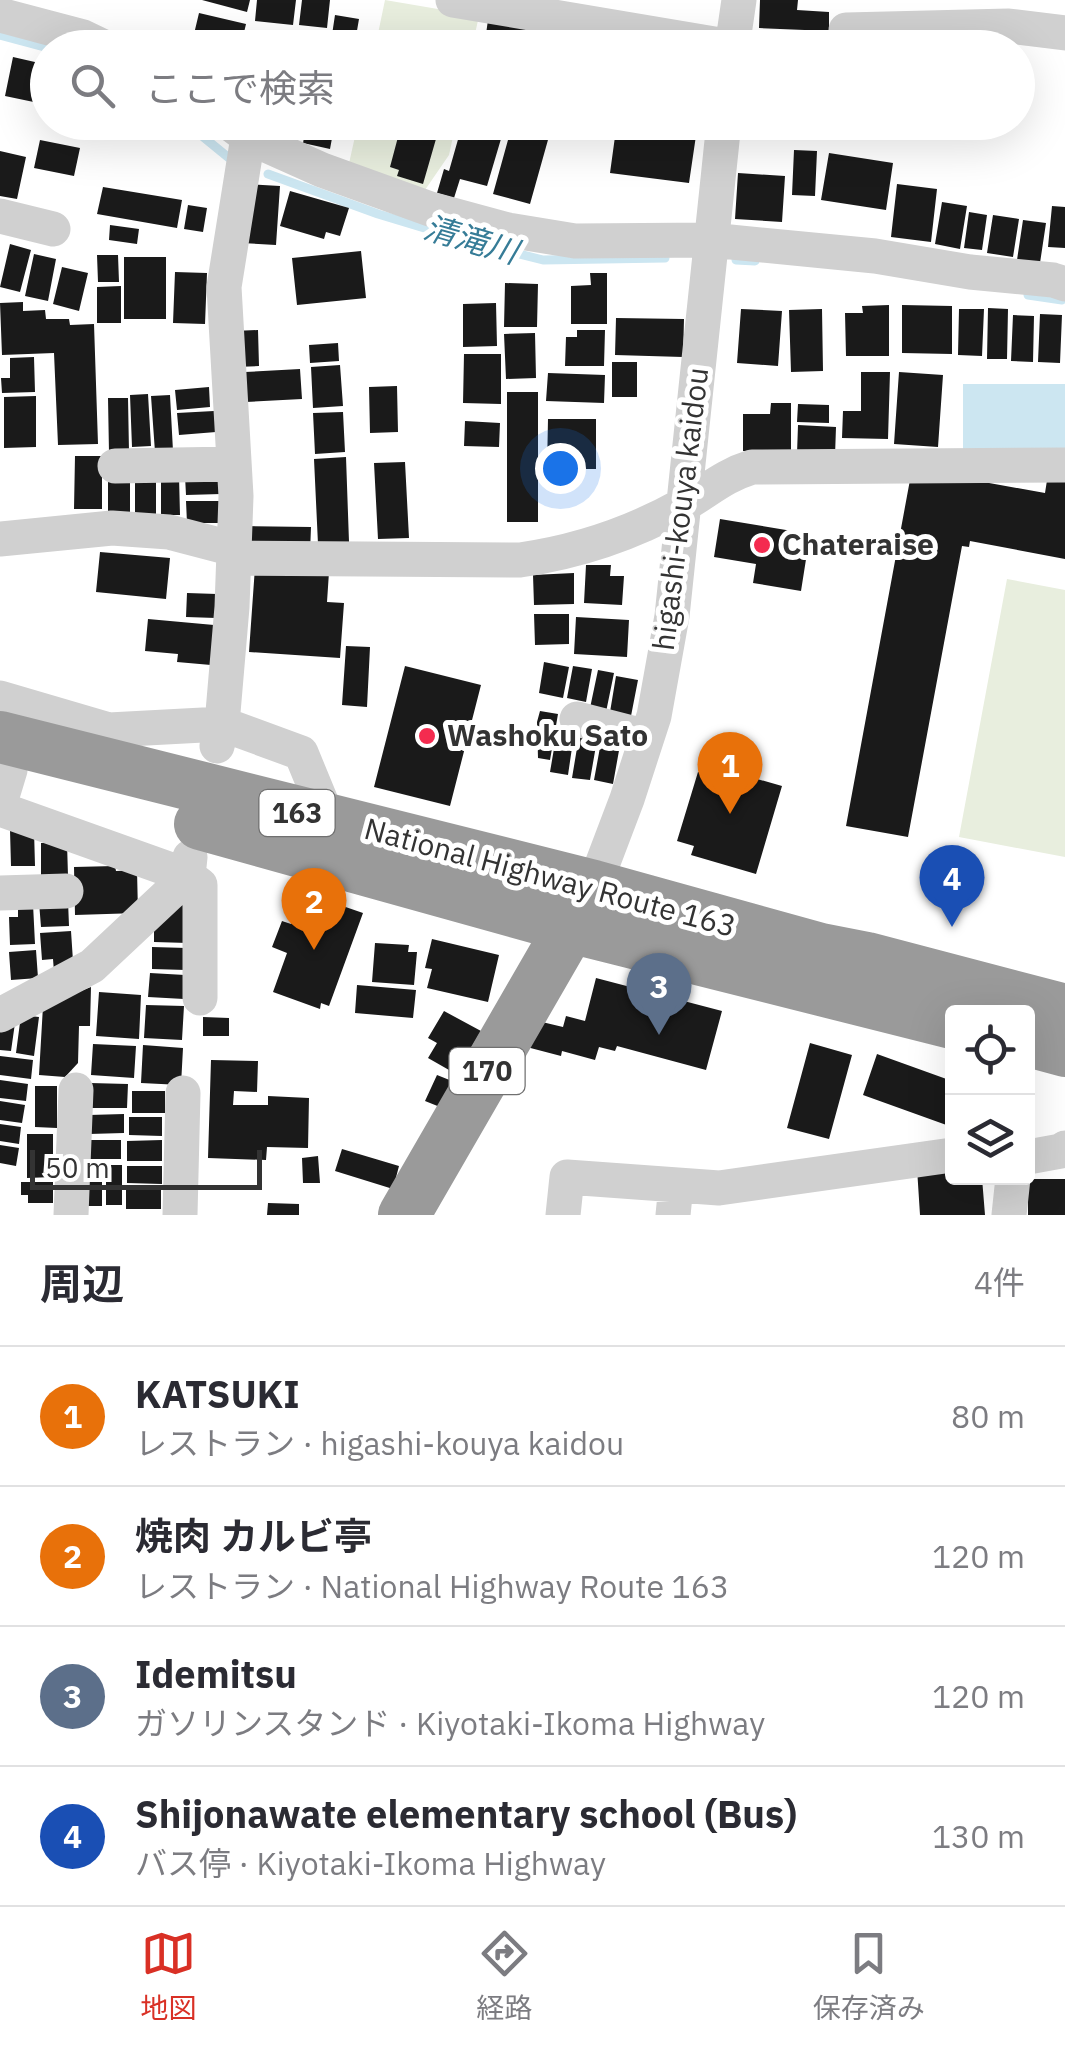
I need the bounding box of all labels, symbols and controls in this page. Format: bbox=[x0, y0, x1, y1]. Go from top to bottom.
search box bbox=[30, 30, 1035, 140]
icon: search bbox=[65, 58, 120, 113]
text: ここで検索 bbox=[145, 63, 335, 112]
water label: 清滝川 bbox=[419, 206, 526, 273]
street label: higashi-kouya kaidou bbox=[643, 365, 716, 652]
your location bbox=[535, 443, 586, 494]
place label: Chateraise bbox=[782, 524, 934, 563]
marker: Chateraise bbox=[751, 534, 773, 556]
place label: Washoku Sato bbox=[447, 715, 648, 754]
marker: Washoku Sato bbox=[416, 725, 438, 747]
pin: 1 bbox=[698, 732, 762, 814]
road number: 163 bbox=[260, 790, 334, 836]
street label: National Highway Route 163 bbox=[360, 808, 740, 945]
pin: 4 bbox=[920, 844, 984, 927]
pin: 2 bbox=[282, 868, 346, 950]
pin: 3 bbox=[626, 952, 692, 1035]
map controls bbox=[945, 1005, 1035, 1185]
button: locate bbox=[945, 1005, 1035, 1095]
road number: 170 bbox=[450, 1048, 524, 1094]
button: layers bbox=[945, 1095, 1035, 1185]
scale bar bbox=[30, 1145, 262, 1190]
text: 50 m bbox=[45, 1149, 110, 1186]
text: 周辺 bbox=[40, 1256, 124, 1311]
text: 4件 bbox=[974, 1261, 1025, 1303]
text: KATSUKI bbox=[135, 1369, 300, 1418]
text: 1 bbox=[63, 1395, 82, 1437]
text: 80 m bbox=[951, 1395, 1025, 1437]
text: レストラン · higashi-kouya kaidou bbox=[135, 1422, 624, 1464]
text: 焼肉 カルビ亭 bbox=[135, 1511, 372, 1560]
text: 2 bbox=[63, 1535, 82, 1577]
text: 120 m bbox=[932, 1535, 1025, 1577]
text: レストラン · National Highway Route 163 bbox=[135, 1565, 729, 1607]
text: Idemitsu bbox=[135, 1649, 297, 1698]
text: 3 bbox=[63, 1675, 82, 1717]
text: 120 m bbox=[932, 1675, 1025, 1717]
text: ガソリンスタンド · Kiyotaki-Ikoma Highway bbox=[135, 1702, 765, 1744]
text: Shijonawate elementary school (Bus) bbox=[135, 1789, 797, 1838]
text: 4 bbox=[63, 1815, 82, 1857]
text: 130 m bbox=[932, 1815, 1025, 1857]
text: バス停 · Kiyotaki-Ikoma Highway bbox=[135, 1842, 606, 1884]
tab: 地図 bbox=[140, 1926, 196, 2026]
tab: 経路 bbox=[476, 1926, 533, 2026]
tab: 保存済み bbox=[813, 1926, 925, 2026]

